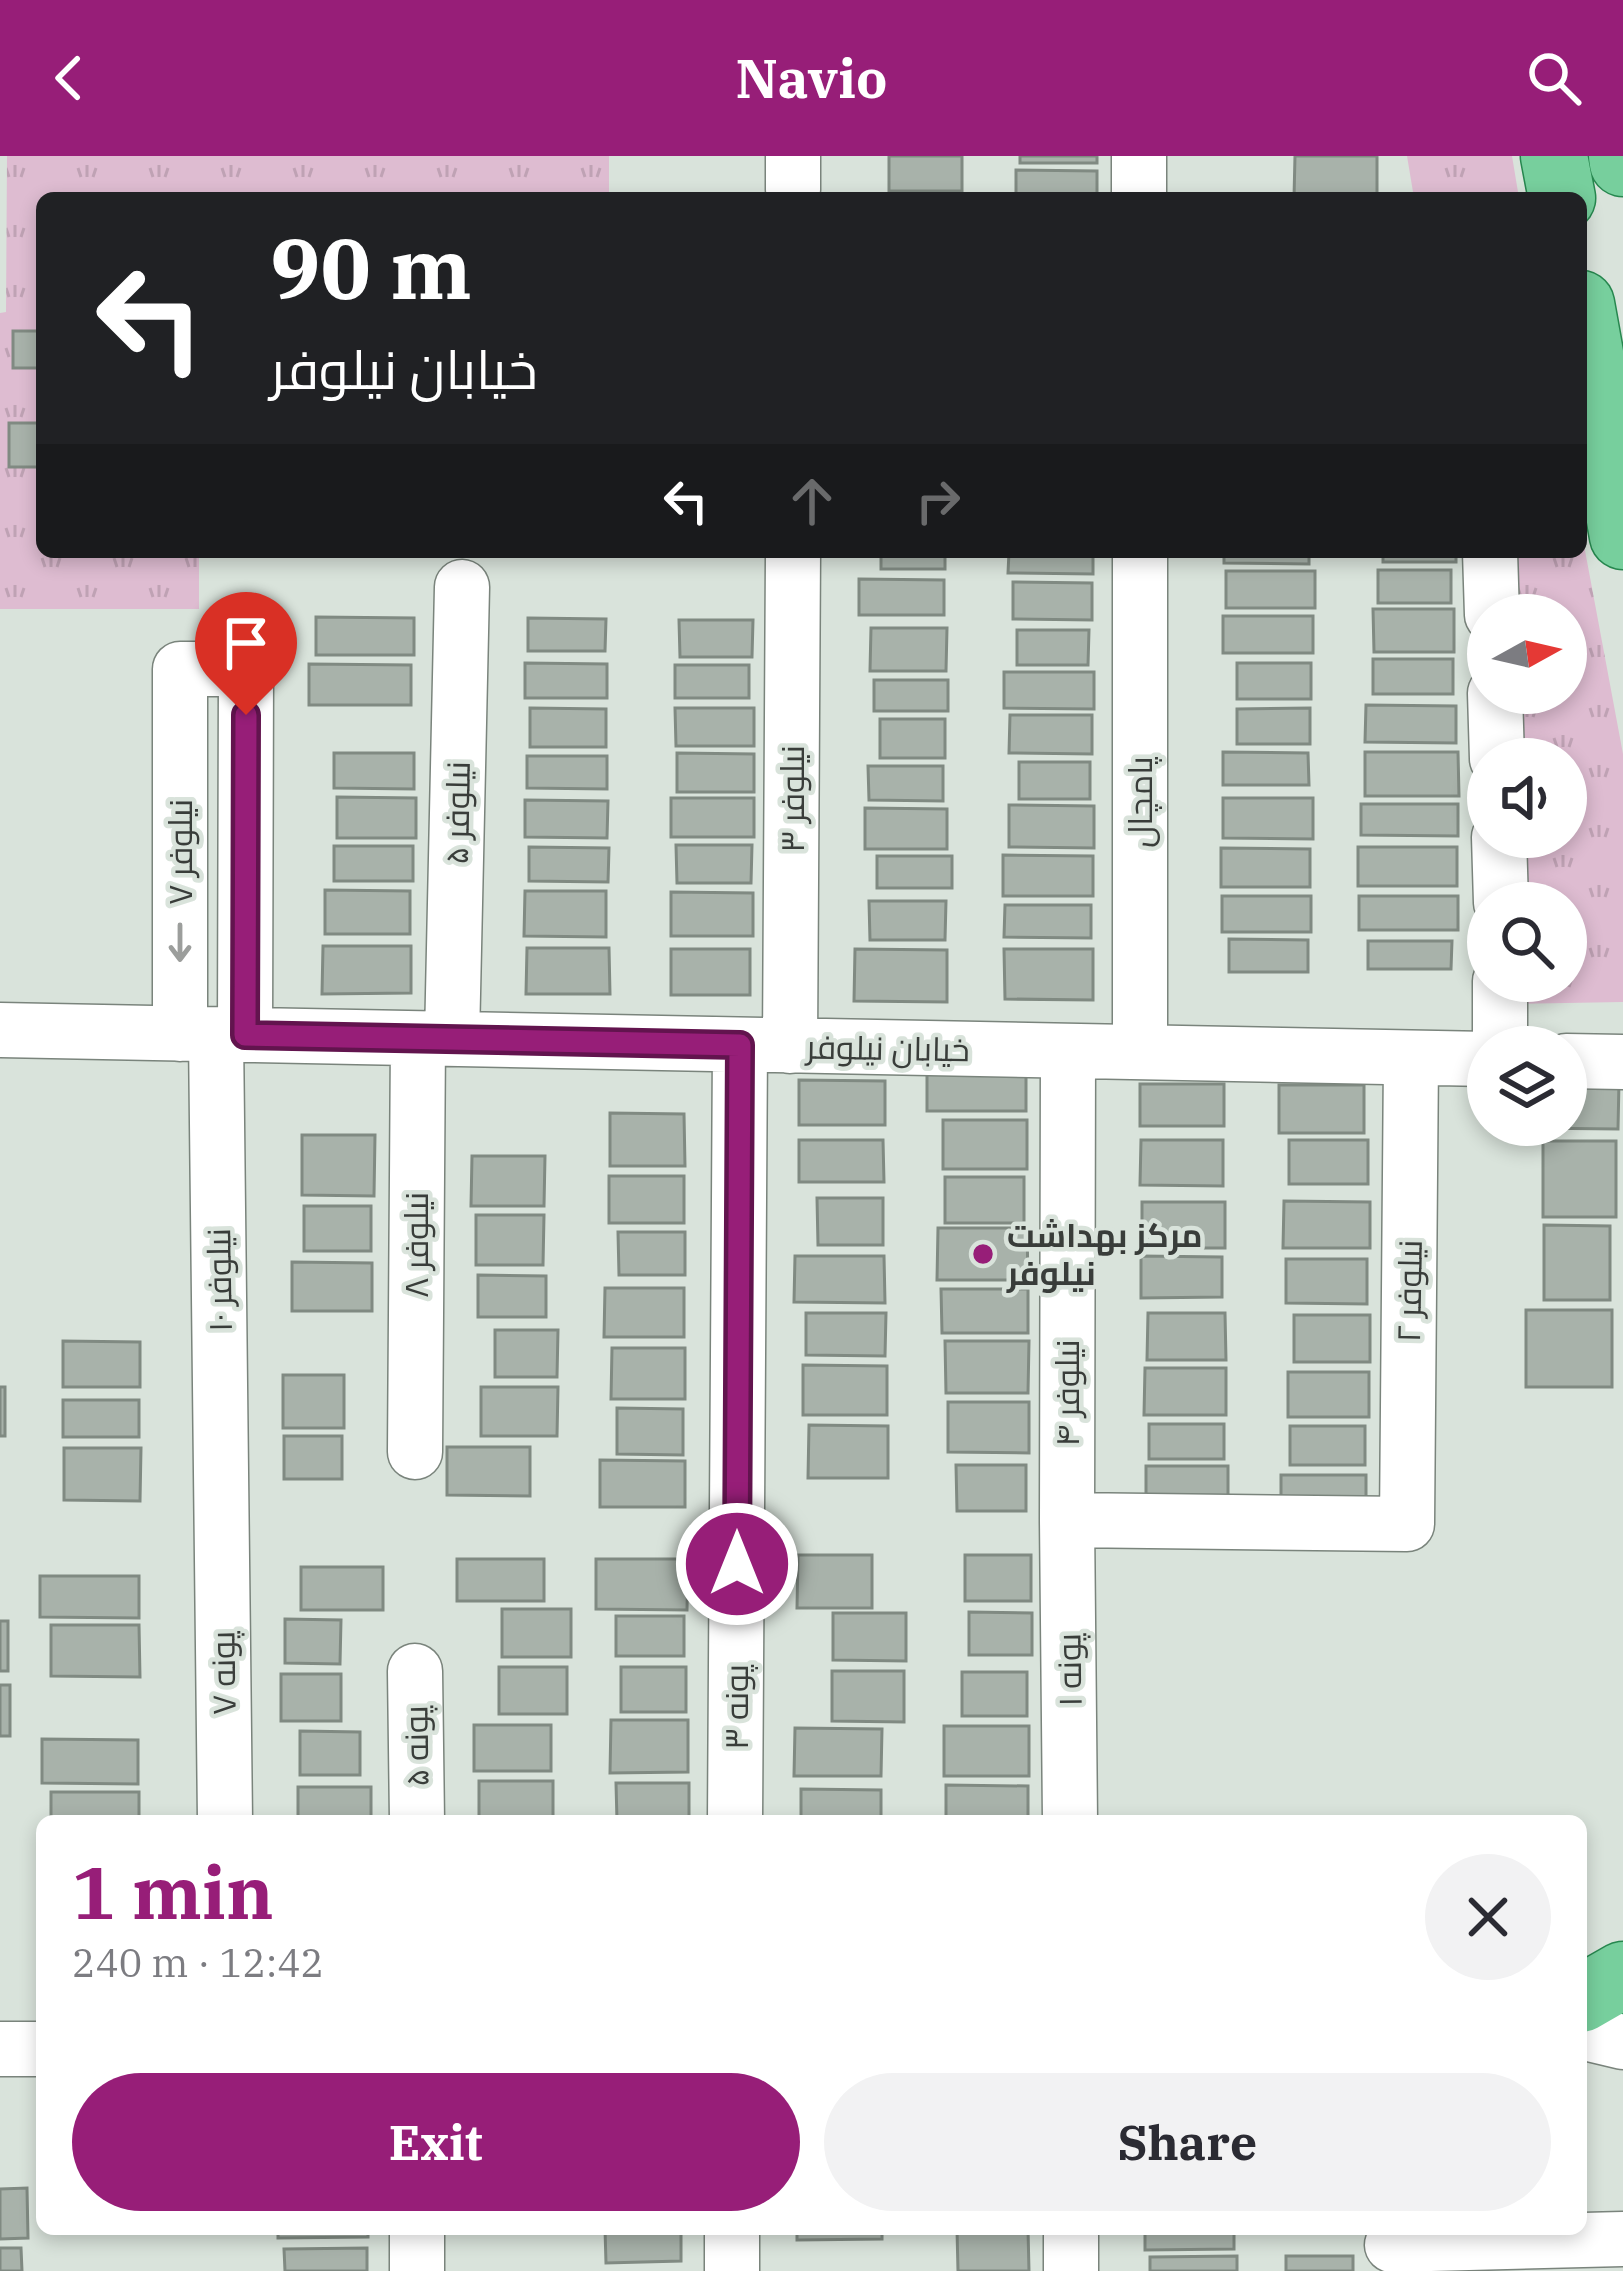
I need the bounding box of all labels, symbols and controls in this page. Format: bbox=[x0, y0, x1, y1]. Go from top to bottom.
text: Navio bbox=[735, 43, 888, 113]
icon: back bbox=[36, 45, 102, 111]
icon: search bbox=[1521, 45, 1587, 111]
text: 90 m bbox=[270, 213, 472, 322]
icon: left bbox=[72, 240, 228, 396]
text: خیابان نیلوفر bbox=[270, 334, 538, 404]
icon: left bbox=[653, 468, 719, 534]
icon: ahead bbox=[779, 468, 845, 534]
icon: right bbox=[905, 468, 971, 534]
pin bbox=[195, 592, 297, 715]
north arrow bbox=[1467, 594, 1587, 714]
map controls bbox=[1467, 594, 1587, 1146]
icon: arrive bbox=[213, 610, 279, 676]
button: sound bbox=[1467, 738, 1587, 858]
street label: نیلوفر ۳ bbox=[770, 745, 813, 853]
street label: پامچال bbox=[1118, 756, 1162, 848]
street label: نیلوفر ۵ bbox=[434, 761, 479, 865]
street label: نیلوفر ۷ bbox=[158, 799, 201, 905]
button: search bbox=[1467, 882, 1587, 1002]
one-way arrow bbox=[169, 923, 191, 962]
street label: خیابان نیلوفر bbox=[804, 1025, 970, 1070]
button: layers bbox=[1467, 1026, 1587, 1146]
street label: نیلوفر ۸ bbox=[394, 1192, 437, 1298]
place label: مرکز بهداشت نیلوفر bbox=[1006, 1213, 1203, 1294]
street label: نیلوفر ۱۰ bbox=[196, 1228, 241, 1332]
street label: نیلوفر ۲ bbox=[1386, 1239, 1431, 1343]
marker: مرکز بهداشت نیلوفر bbox=[970, 1241, 996, 1267]
street label: نیلوفر ۴ bbox=[1045, 1339, 1088, 1447]
position arrow bbox=[674, 1501, 800, 1627]
street label: پونه ۷ bbox=[200, 1630, 246, 1715]
street label: پونه ۱ bbox=[1046, 1633, 1092, 1707]
street label: پونه ۳ bbox=[714, 1664, 758, 1750]
street label: پونه ۵ bbox=[393, 1705, 439, 1787]
text: 1 min bbox=[72, 1845, 274, 1939]
button: close bbox=[1425, 1854, 1551, 1980]
text: 240 m · 12:42 bbox=[72, 1937, 324, 1988]
button: Exit bbox=[72, 2073, 800, 2211]
button: Share bbox=[824, 2073, 1551, 2211]

